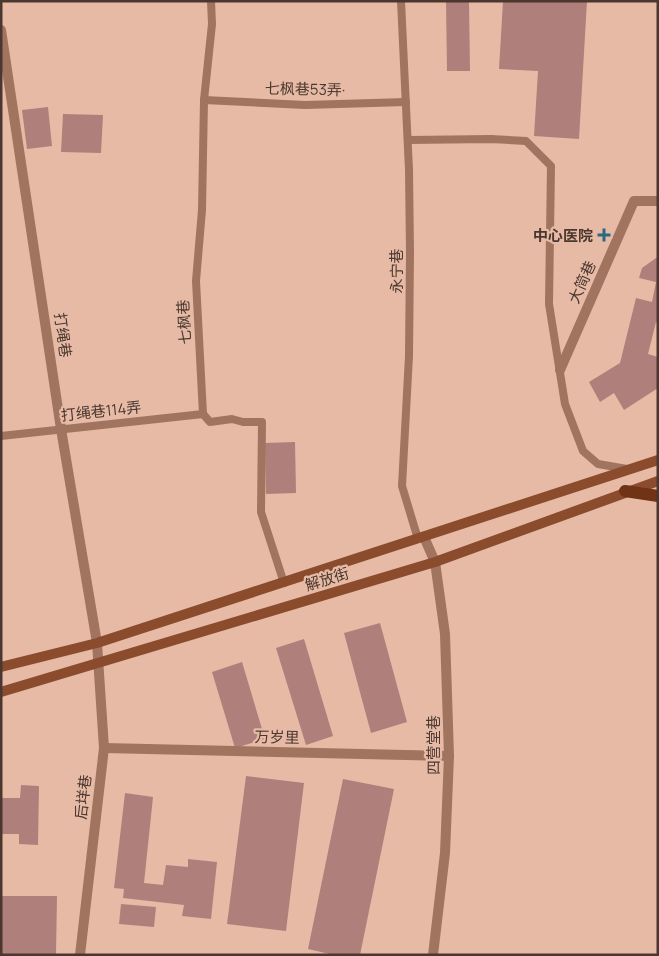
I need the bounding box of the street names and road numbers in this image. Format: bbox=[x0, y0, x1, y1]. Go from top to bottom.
street label: 七枫巷53弄· bbox=[265, 78, 345, 100]
street label: 永宁巷 bbox=[386, 248, 407, 294]
street label: 大简巷 bbox=[563, 257, 601, 307]
street label: 七枫巷 bbox=[172, 299, 196, 345]
street label: 打绳巷 bbox=[49, 311, 77, 359]
street label: 打绳巷114弄 bbox=[60, 396, 142, 426]
street label: 解放街 bbox=[302, 562, 352, 596]
street label: 四营堂巷 bbox=[423, 715, 444, 775]
street label: 万岁里 bbox=[254, 726, 300, 748]
street label: 后垟巷 bbox=[70, 773, 96, 821]

